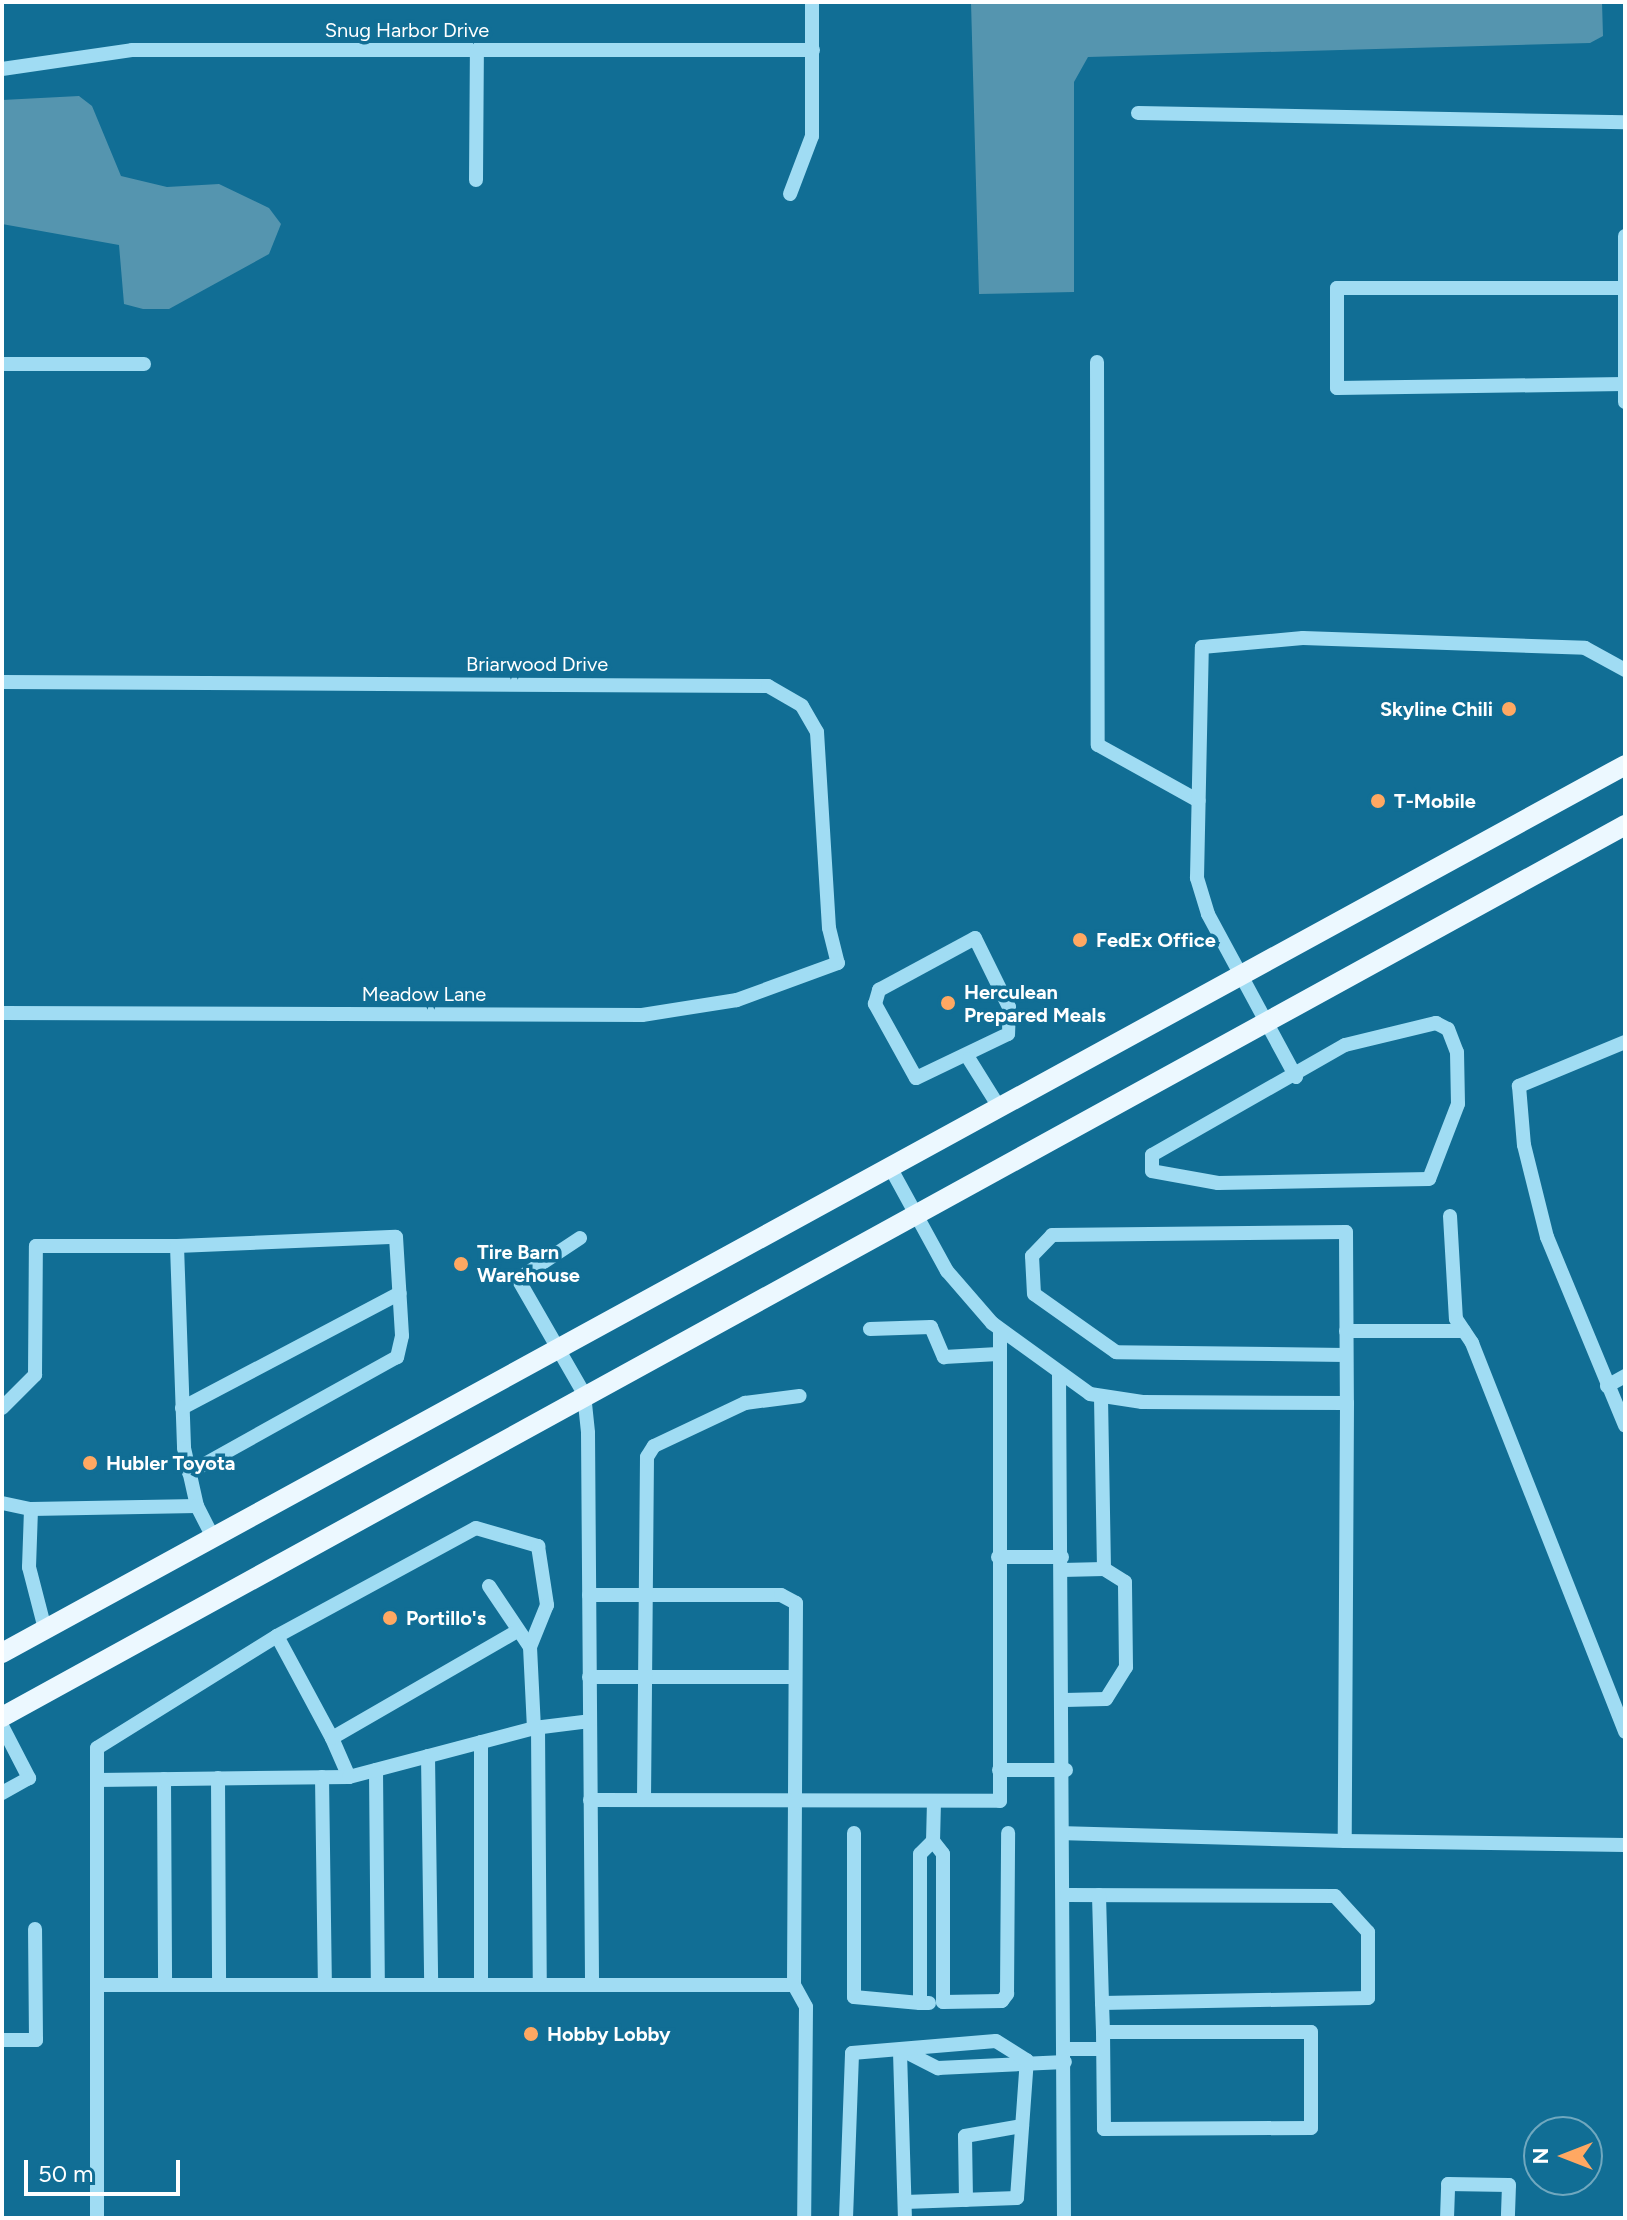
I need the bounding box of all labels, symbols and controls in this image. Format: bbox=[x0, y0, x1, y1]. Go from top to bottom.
street label: Snug Harbor Drive bbox=[325, 18, 489, 42]
street label: Briarwood Drive bbox=[466, 652, 608, 676]
place label: Skyline Chili bbox=[1380, 697, 1493, 721]
marker: Skyline Chili bbox=[1500, 700, 1518, 718]
place label: T-Mobile bbox=[1394, 789, 1476, 813]
marker: T-Mobile bbox=[1369, 792, 1387, 810]
place label: FedEx Office bbox=[1096, 928, 1216, 952]
marker: FedEx Office bbox=[1071, 931, 1089, 949]
place label: Herculean Prepared Meals bbox=[964, 980, 1106, 1027]
street label: Meadow Lane bbox=[362, 982, 486, 1006]
marker: Herculean Prepared Meals bbox=[939, 994, 957, 1012]
place label: Tire Barn Warehouse bbox=[477, 1240, 580, 1287]
marker: Tire Barn Warehouse bbox=[452, 1255, 470, 1273]
place label: Hubler Toyota bbox=[106, 1451, 235, 1475]
marker: Hubler Toyota bbox=[81, 1454, 99, 1472]
place label: Portillo's bbox=[406, 1606, 486, 1630]
marker: Portillo's bbox=[381, 1609, 399, 1627]
place label: Hobby Lobby bbox=[547, 2022, 671, 2046]
marker: Hobby Lobby bbox=[522, 2025, 540, 2043]
north arrow bbox=[1523, 2116, 1603, 2196]
scale bar bbox=[28, 2144, 184, 2194]
text: N bbox=[1527, 2148, 1554, 2165]
text: 50 m bbox=[38, 2159, 94, 2188]

